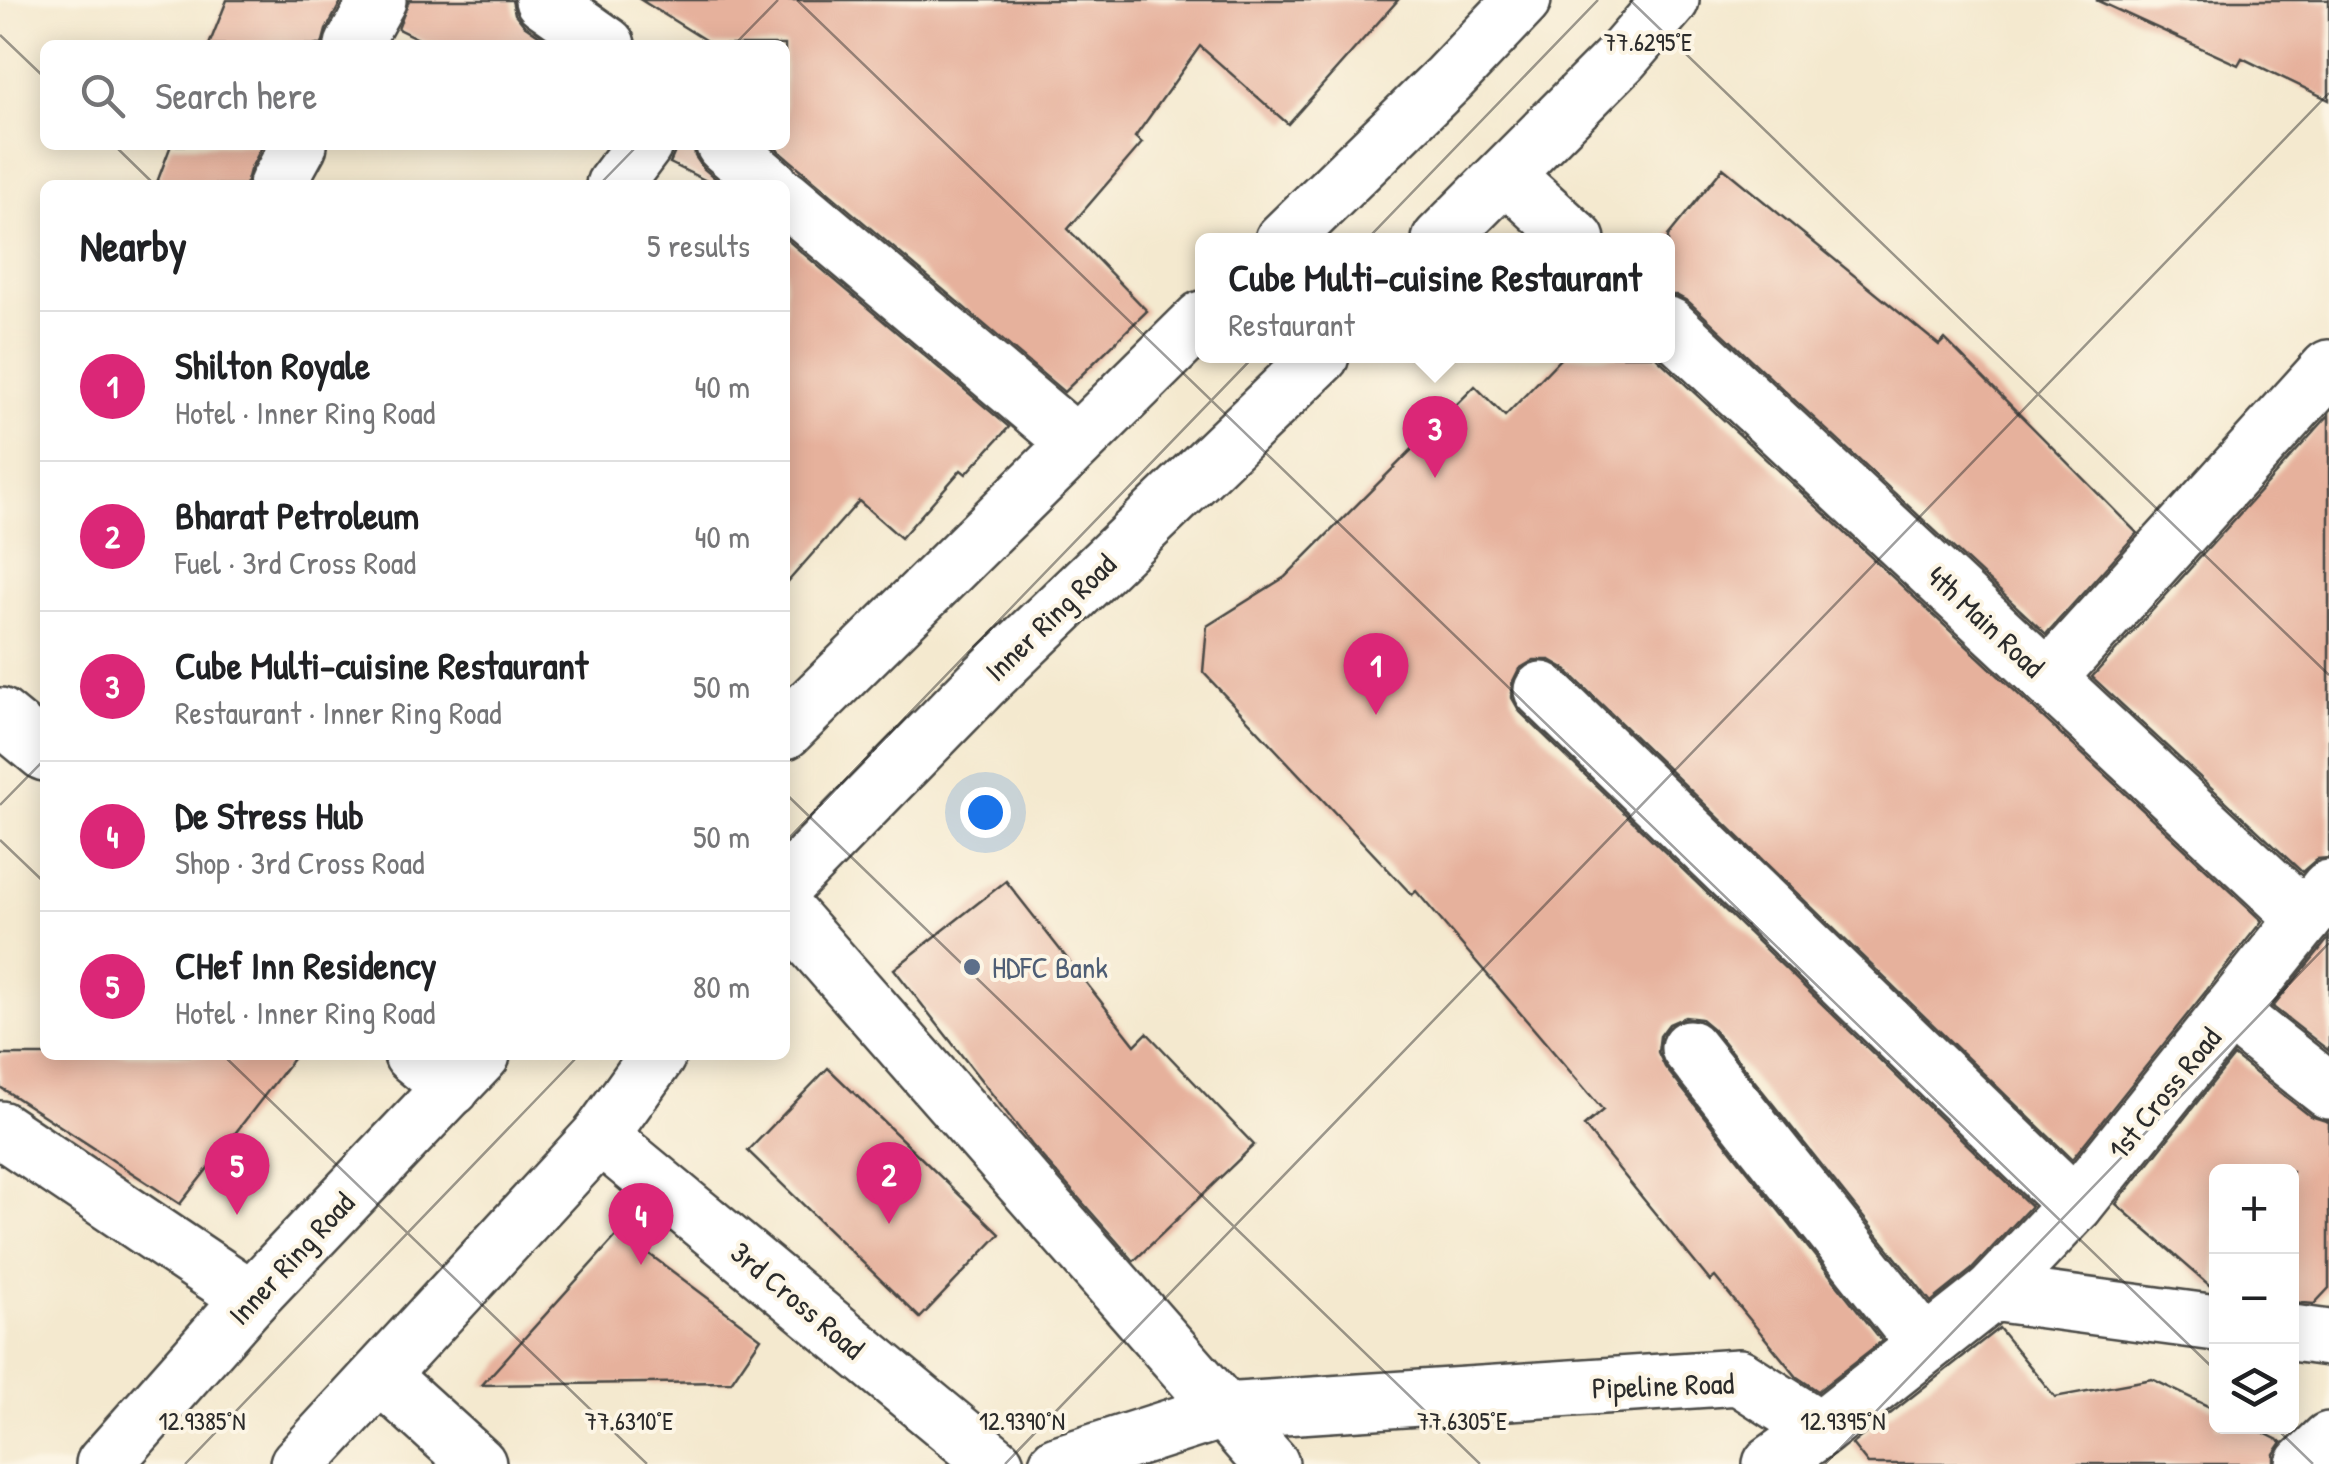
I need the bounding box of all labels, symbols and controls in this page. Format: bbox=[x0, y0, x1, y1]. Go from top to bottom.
text: 77.6295°E bbox=[1604, 25, 1692, 59]
search box bbox=[40, 40, 790, 150]
icon: search bbox=[75, 68, 130, 123]
text: Search here bbox=[155, 69, 317, 121]
text: Nearby bbox=[80, 217, 187, 274]
text: 5 results bbox=[647, 224, 750, 267]
popup bbox=[1195, 233, 1675, 363]
text: Cube Multi-cuisine Restaurant bbox=[1229, 251, 1642, 303]
text: Restaurant bbox=[1229, 303, 1355, 346]
text: Shilton Royale bbox=[175, 339, 370, 391]
text: 1 bbox=[107, 365, 118, 408]
text: 40 m bbox=[695, 365, 750, 408]
text: Hotel · Inner Ring Road bbox=[175, 391, 435, 434]
pin: 3 bbox=[1402, 396, 1468, 478]
text: Bharat Petroleum bbox=[175, 489, 419, 541]
text: 2 bbox=[105, 515, 120, 558]
text: 40 m bbox=[695, 515, 750, 558]
text: Fuel · 3rd Cross Road bbox=[175, 541, 416, 584]
street label: Inner Ring Road bbox=[976, 544, 1124, 690]
street label: 4th Main Road bbox=[1919, 556, 2054, 686]
pin: 1 bbox=[1344, 632, 1408, 715]
text: Cube Multi-cuisine Restaurant bbox=[175, 639, 588, 691]
text: 3 bbox=[105, 665, 120, 708]
text: 50 m bbox=[693, 665, 750, 708]
text: Restaurant · Inner Ring Road bbox=[175, 691, 501, 734]
your location bbox=[960, 787, 1011, 838]
text: De Stress Hub bbox=[175, 789, 364, 841]
text: 4 bbox=[106, 815, 119, 858]
text: 50 m bbox=[693, 815, 750, 858]
text: Shop · 3rd Cross Road bbox=[175, 841, 425, 884]
text: CHef Inn Residency bbox=[175, 939, 437, 991]
place label: HDFC Bank bbox=[992, 947, 1108, 987]
marker: HDFC Bank bbox=[961, 956, 983, 978]
text: 5 bbox=[106, 965, 119, 1008]
text: 80 m bbox=[693, 965, 750, 1008]
text: Hotel · Inner Ring Road bbox=[175, 991, 435, 1034]
street label: 1st Cross Road bbox=[2098, 1018, 2230, 1167]
pin: 5 bbox=[204, 1132, 270, 1215]
pin: 2 bbox=[856, 1142, 922, 1224]
map controls bbox=[2209, 1164, 2299, 1434]
button: + bbox=[2209, 1164, 2299, 1254]
pin: 4 bbox=[608, 1182, 674, 1265]
street label: Inner Ring Road bbox=[219, 1183, 363, 1333]
street label: 3rd Cross Road bbox=[723, 1232, 873, 1368]
button: − bbox=[2209, 1254, 2299, 1344]
button: layers bbox=[2209, 1344, 2299, 1434]
street label: Pipeline Road bbox=[1591, 1363, 1735, 1407]
text: 12.9385°N bbox=[158, 1404, 246, 1438]
text: 77.6310°E bbox=[585, 1404, 673, 1438]
text: 12.9390°N bbox=[979, 1404, 1065, 1438]
text: 77.6305°E bbox=[1417, 1404, 1507, 1438]
text: 12.9395°N bbox=[1800, 1404, 1886, 1438]

